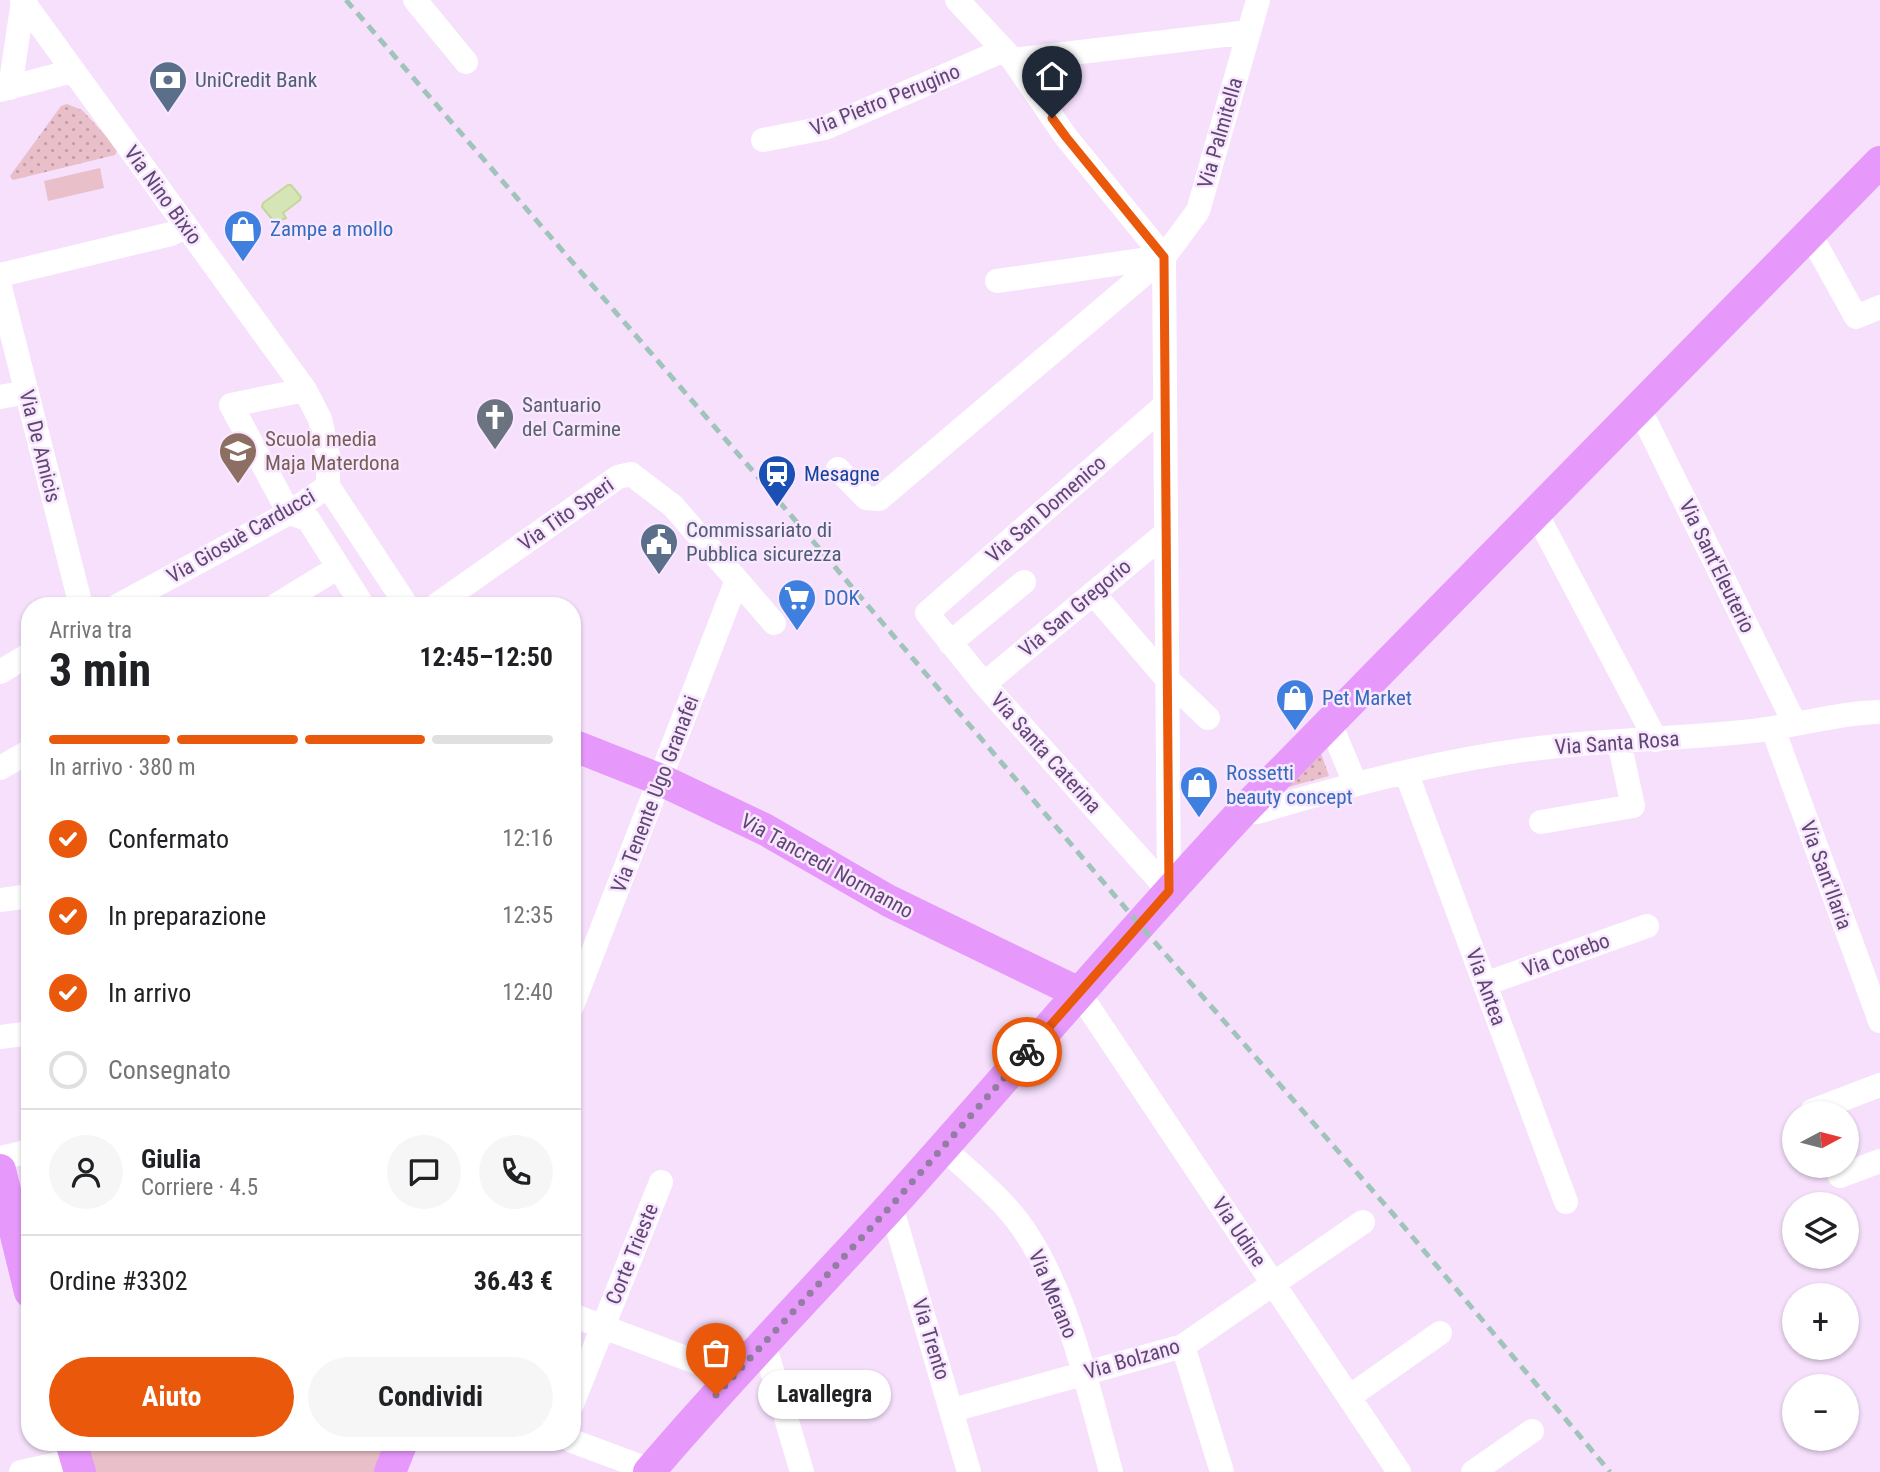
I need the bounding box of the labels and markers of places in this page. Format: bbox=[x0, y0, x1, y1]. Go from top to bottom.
pin bbox=[1022, 46, 1082, 118]
bank icon: UniCredit Bank bbox=[147, 59, 189, 114]
place label: UniCredit Bank bbox=[195, 68, 318, 92]
shop icon: Zampe a mollo bbox=[222, 208, 264, 263]
place label: Zampe a mollo bbox=[270, 217, 393, 241]
place label: Santuario del Carmine bbox=[522, 393, 621, 441]
church icon: Santuario del Carmine bbox=[474, 396, 516, 451]
place label: Scuola media Maja Materdona bbox=[265, 427, 400, 475]
school or university icon: Scuola media Maja Materdona bbox=[217, 430, 259, 485]
station icon: Mesagne bbox=[756, 453, 798, 508]
place label: Mesagne bbox=[804, 462, 880, 486]
place label: Commissariato di Pubblica sicurezza bbox=[686, 518, 842, 566]
public building icon: Commissariato di Pubblica sicurezza bbox=[638, 521, 680, 576]
supermarket icon: DOK bbox=[776, 577, 818, 632]
place label: DOK bbox=[824, 586, 861, 610]
shop icon: Pet Market bbox=[1274, 677, 1316, 732]
place label: Pet Market bbox=[1322, 686, 1412, 710]
place label: Rossetti beauty concept bbox=[1226, 761, 1353, 809]
shop icon: Rossetti beauty concept bbox=[1178, 764, 1220, 819]
pin bbox=[686, 1323, 746, 1395]
callout: Lavallegra bbox=[758, 1370, 891, 1420]

